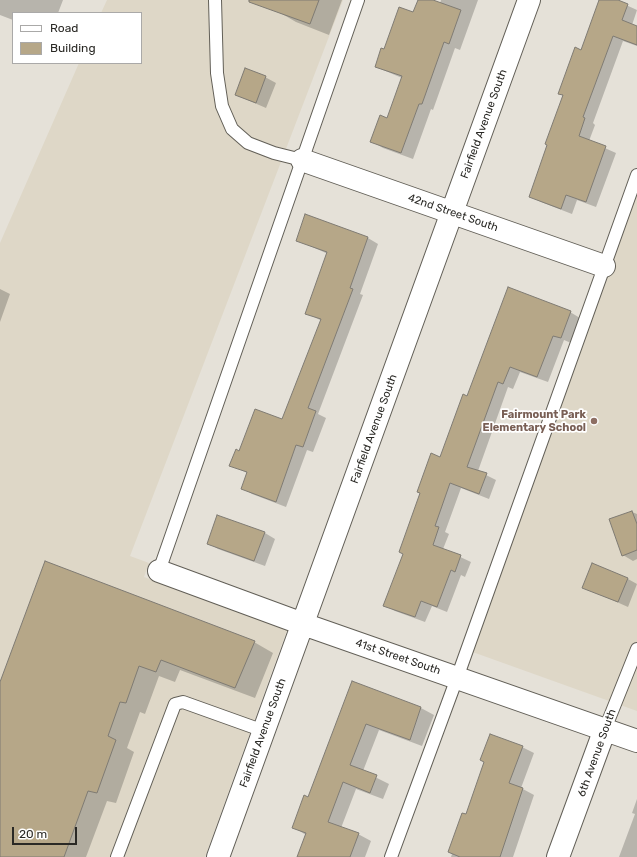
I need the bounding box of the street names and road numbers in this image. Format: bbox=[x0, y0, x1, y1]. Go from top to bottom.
street label: Fairfield Avenue South bbox=[458, 68, 510, 180]
street label: 42nd Street South bbox=[406, 191, 500, 235]
street label: Fairfield Avenue South bbox=[348, 373, 400, 485]
street label: 41st Street South bbox=[354, 636, 442, 678]
street label: Fairfield Avenue South bbox=[237, 677, 289, 789]
street label: 6th Avenue South bbox=[575, 707, 619, 799]

